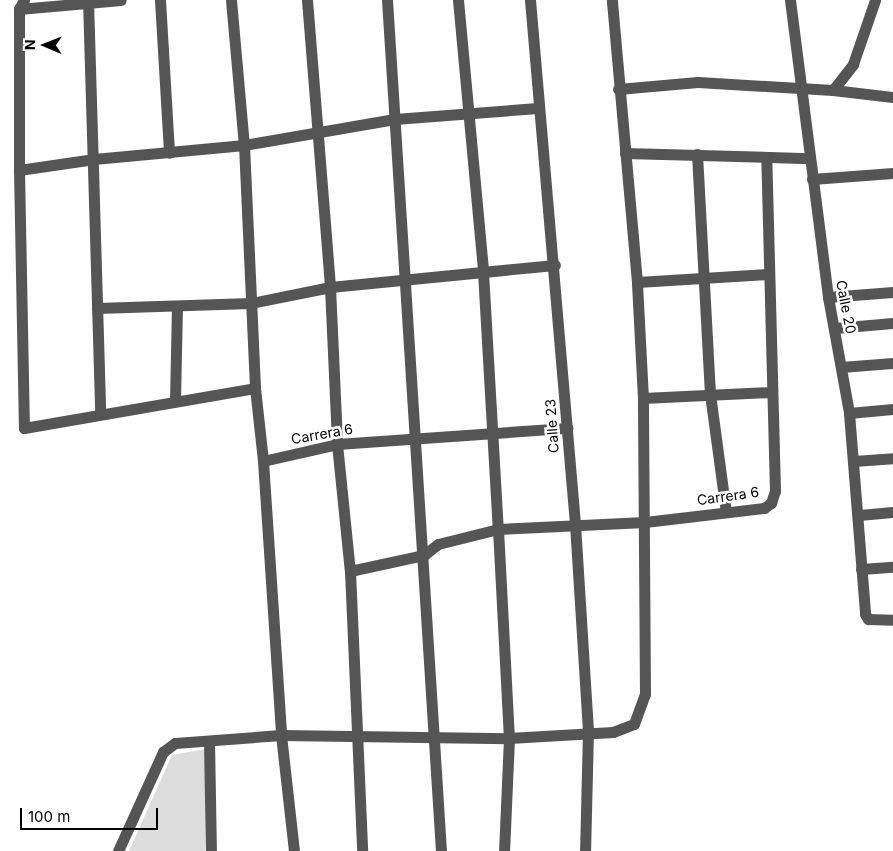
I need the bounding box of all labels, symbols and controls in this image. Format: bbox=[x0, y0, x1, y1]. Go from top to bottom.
north arrow bbox=[20, 20, 70, 70]
text: N bbox=[21, 39, 38, 50]
street label: Calle 20 bbox=[833, 279, 859, 335]
street label: Calle 23 bbox=[542, 398, 562, 454]
street label: Carrera 6 bbox=[290, 420, 354, 448]
street label: Carrera 6 bbox=[696, 483, 760, 509]
scale bar bbox=[22, 798, 160, 830]
text: 100 m bbox=[28, 807, 70, 826]

